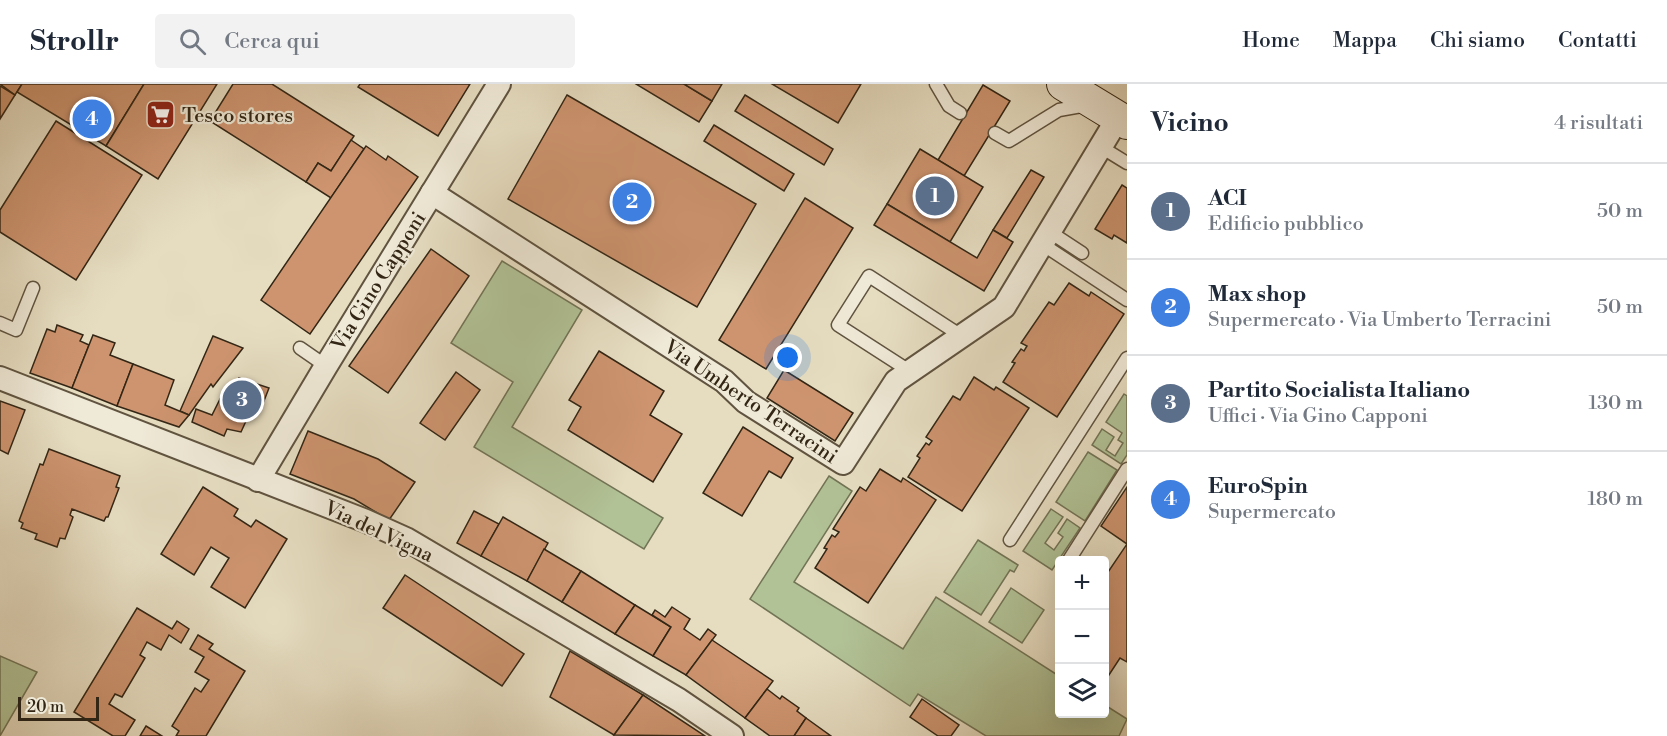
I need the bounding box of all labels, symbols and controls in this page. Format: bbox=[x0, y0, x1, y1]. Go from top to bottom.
search box bbox=[155, 14, 575, 68]
text: Strollr bbox=[30, 24, 119, 59]
icon: search bbox=[176, 25, 209, 58]
text: Cerca qui bbox=[224, 28, 320, 55]
text: Home bbox=[1242, 28, 1300, 54]
text: Mappa bbox=[1333, 28, 1397, 54]
text: Chi siamo bbox=[1430, 28, 1525, 54]
text: Contatti bbox=[1558, 28, 1637, 54]
pin: 4 bbox=[72, 96, 112, 141]
supermarket icon: Tesco stores bbox=[145, 99, 177, 131]
place label: Tesco stores bbox=[182, 104, 293, 129]
text: Vicino bbox=[1151, 107, 1229, 139]
text: 4 risultati bbox=[1554, 111, 1643, 136]
pin: 1 bbox=[916, 174, 954, 218]
pin: 2 bbox=[612, 180, 652, 224]
text: ACI bbox=[1208, 185, 1247, 212]
text: 1 bbox=[1166, 199, 1175, 224]
text: 50 m bbox=[1597, 199, 1643, 224]
street label: Via Gino Capponi bbox=[326, 207, 432, 357]
text: Edificio pubblico bbox=[1208, 212, 1364, 237]
text: Max shop bbox=[1208, 281, 1307, 308]
text: 2 bbox=[1164, 295, 1177, 320]
text: 50 m bbox=[1597, 295, 1643, 320]
text: Supermercato · Via Umberto Terracini bbox=[1208, 308, 1551, 333]
street label: Via Umberto Terracini bbox=[658, 334, 842, 470]
your location bbox=[773, 343, 802, 372]
text: Partito Socialista Italiano bbox=[1208, 377, 1470, 404]
pin: 3 bbox=[222, 378, 262, 422]
text: 3 bbox=[1164, 391, 1177, 416]
text: 130 m bbox=[1588, 391, 1643, 416]
text: Uffici · Via Gino Capponi bbox=[1208, 404, 1428, 429]
text: EuroSpin bbox=[1208, 473, 1308, 500]
text: 4 bbox=[1164, 487, 1177, 512]
text: 180 m bbox=[1588, 487, 1643, 512]
street label: Via del Vigna bbox=[319, 496, 438, 569]
text: Supermercato bbox=[1208, 500, 1336, 525]
map controls bbox=[1055, 556, 1109, 718]
button: + bbox=[1055, 556, 1109, 610]
button: − bbox=[1055, 610, 1109, 664]
button: layers bbox=[1055, 664, 1109, 718]
scale bar bbox=[18, 694, 99, 722]
text: 20 m bbox=[27, 697, 64, 717]

